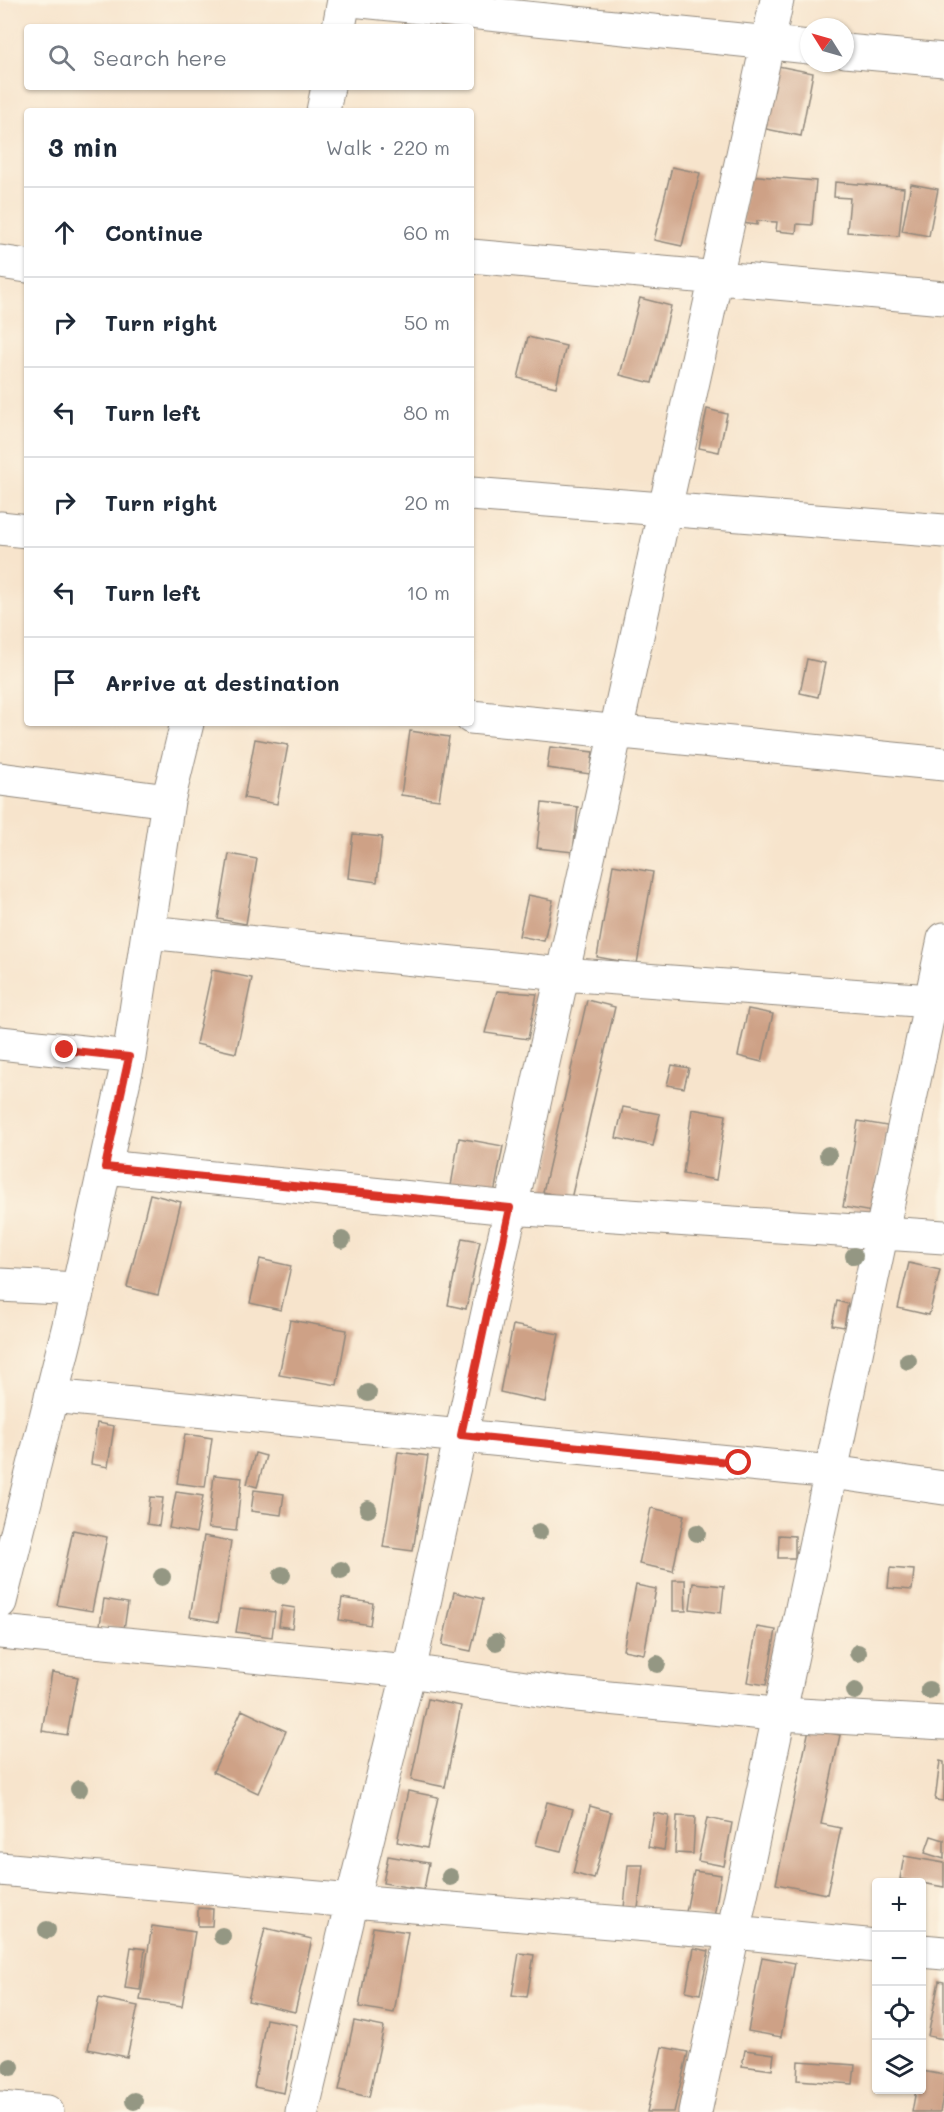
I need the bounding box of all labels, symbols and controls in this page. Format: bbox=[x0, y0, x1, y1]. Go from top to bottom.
north arrow bbox=[800, 18, 854, 72]
search box bbox=[24, 24, 474, 90]
icon: search bbox=[45, 41, 78, 74]
text: Search here bbox=[93, 43, 227, 72]
text: 3 min bbox=[48, 130, 117, 164]
text: Walk · 220 m bbox=[326, 134, 450, 160]
icon: ahead bbox=[48, 216, 81, 249]
text: Continue bbox=[105, 218, 203, 247]
text: 60 m bbox=[403, 219, 450, 245]
icon: right bbox=[48, 306, 81, 339]
text: Turn right bbox=[105, 308, 217, 337]
text: 50 m bbox=[404, 309, 450, 335]
icon: left bbox=[48, 396, 81, 429]
text: Turn left bbox=[105, 398, 201, 427]
text: 80 m bbox=[403, 399, 450, 425]
icon: right bbox=[48, 486, 81, 519]
text: Turn right bbox=[105, 488, 217, 517]
text: 20 m bbox=[404, 489, 450, 515]
icon: left bbox=[48, 576, 81, 609]
text: Turn left bbox=[105, 578, 201, 607]
text: 10 m bbox=[406, 579, 450, 605]
icon: arrive bbox=[48, 666, 81, 699]
text: Arrive at destination bbox=[105, 668, 340, 697]
route end bbox=[51, 1036, 77, 1062]
route start bbox=[725, 1449, 751, 1475]
map controls bbox=[872, 1878, 926, 2094]
button: + bbox=[872, 1878, 926, 1932]
button: − bbox=[872, 1932, 926, 1986]
button: locate bbox=[872, 1986, 926, 2040]
button: layers bbox=[872, 2040, 926, 2094]

